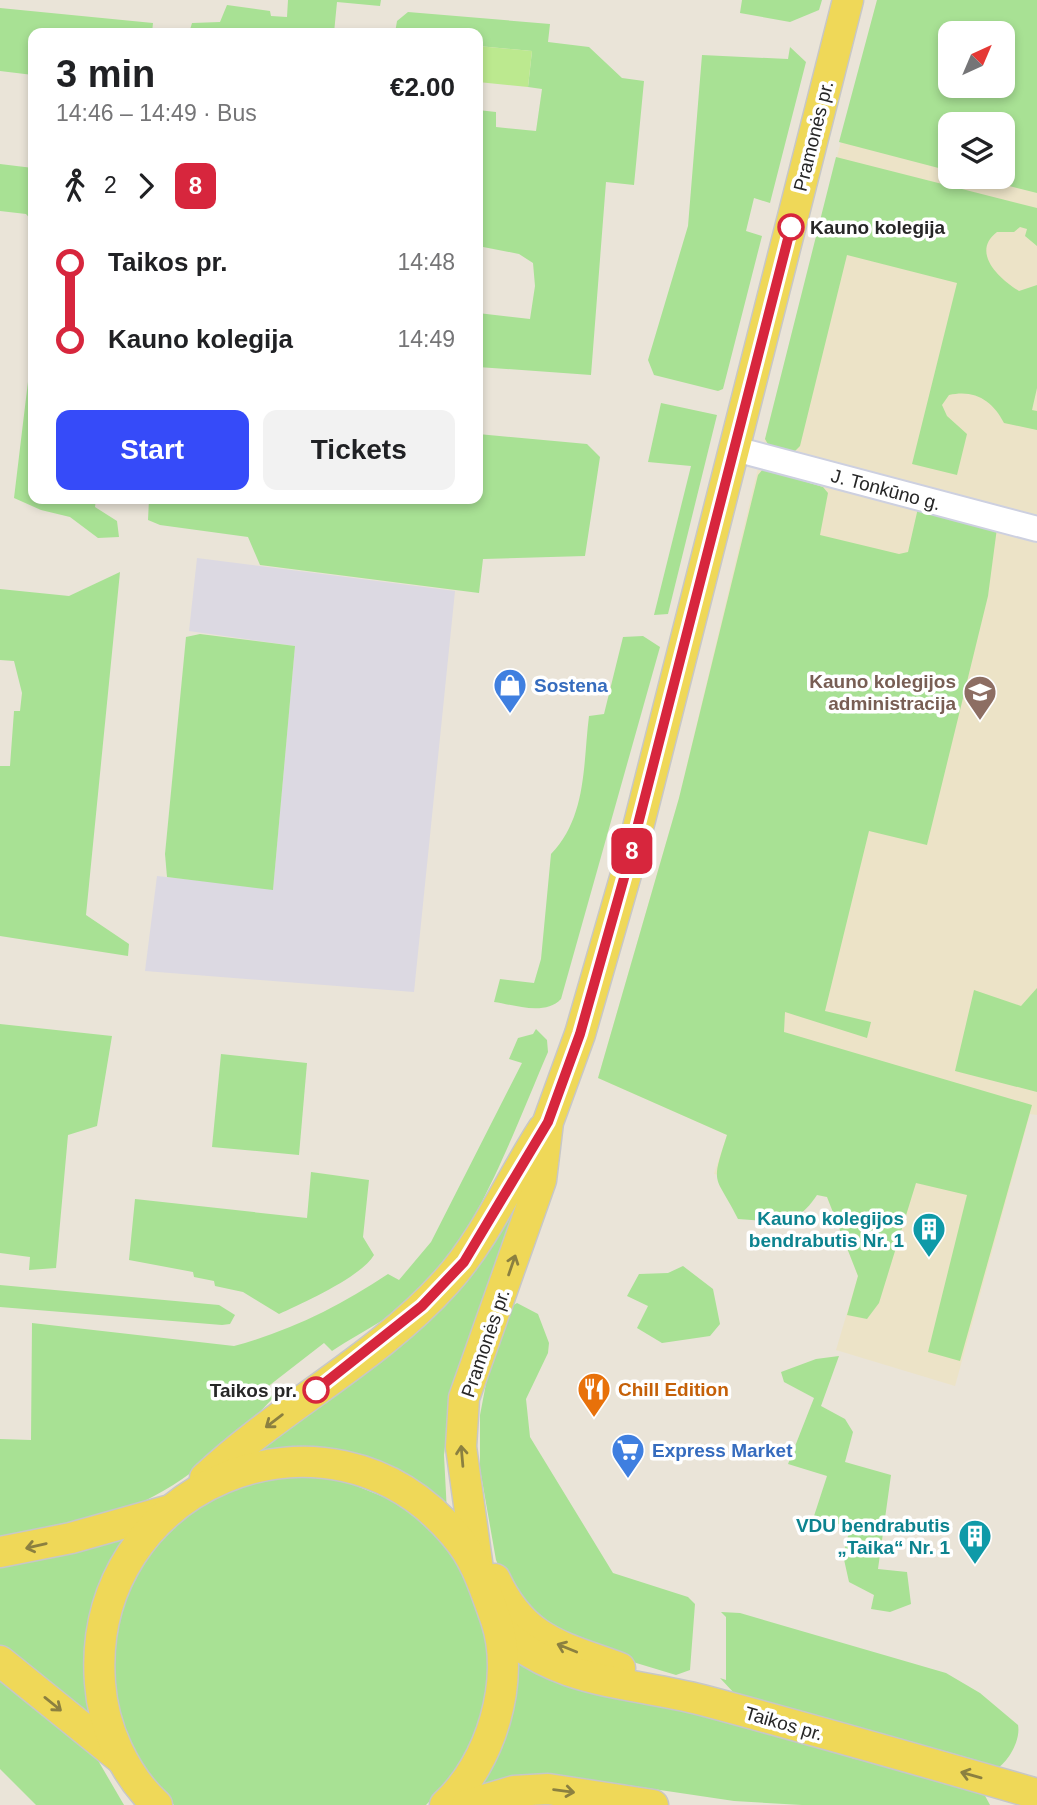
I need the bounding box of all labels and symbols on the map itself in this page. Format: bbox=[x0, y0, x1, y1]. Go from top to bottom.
north arrow bbox=[938, 21, 1015, 98]
street label: Pramonės pr. bbox=[790, 79, 837, 193]
marker: Kauno kolegija bbox=[778, 214, 804, 240]
place label: Kauno kolegija bbox=[810, 217, 946, 238]
street label: J. Tonkūno g. bbox=[829, 465, 943, 514]
shop icon: Sostena bbox=[491, 666, 529, 715]
place label: Kauno kolegijos administracija bbox=[809, 671, 956, 714]
school or university icon: Kauno kolegijos administracija bbox=[961, 673, 999, 722]
place label: Sostena bbox=[534, 675, 608, 696]
line badge: 8 bbox=[609, 828, 655, 874]
place label: Kauno kolegijos bendrabutis Nr. 1 bbox=[749, 1208, 904, 1251]
building icon: Kauno kolegijos bendrabutis Nr. 1 bbox=[910, 1210, 948, 1259]
one-way arrow bbox=[507, 1254, 520, 1276]
street label: Pramonės pr. bbox=[457, 1286, 514, 1400]
restaurant icon: Chill Edition bbox=[575, 1370, 613, 1419]
marker: Taikos pr. bbox=[303, 1377, 329, 1403]
place label: Chill Edition bbox=[618, 1379, 729, 1400]
place label: Taikos pr. bbox=[210, 1380, 297, 1401]
one-way arrow bbox=[266, 1414, 284, 1429]
supermarket icon: Express Market bbox=[609, 1431, 647, 1480]
place label: Express Market bbox=[652, 1440, 793, 1461]
one-way arrow bbox=[455, 1446, 468, 1468]
place label: VDU bendrabutis „Taika“ Nr. 1 bbox=[796, 1515, 950, 1558]
building icon: VDU bendrabutis „Taika“ Nr. 1 bbox=[956, 1517, 994, 1566]
one-way arrow bbox=[25, 1540, 48, 1553]
one-way arrow bbox=[556, 1640, 578, 1653]
one-way arrow bbox=[44, 1696, 62, 1712]
street label: Taikos pr. bbox=[742, 1702, 825, 1745]
one-way arrow bbox=[960, 1768, 982, 1781]
one-way arrow bbox=[552, 1785, 574, 1798]

